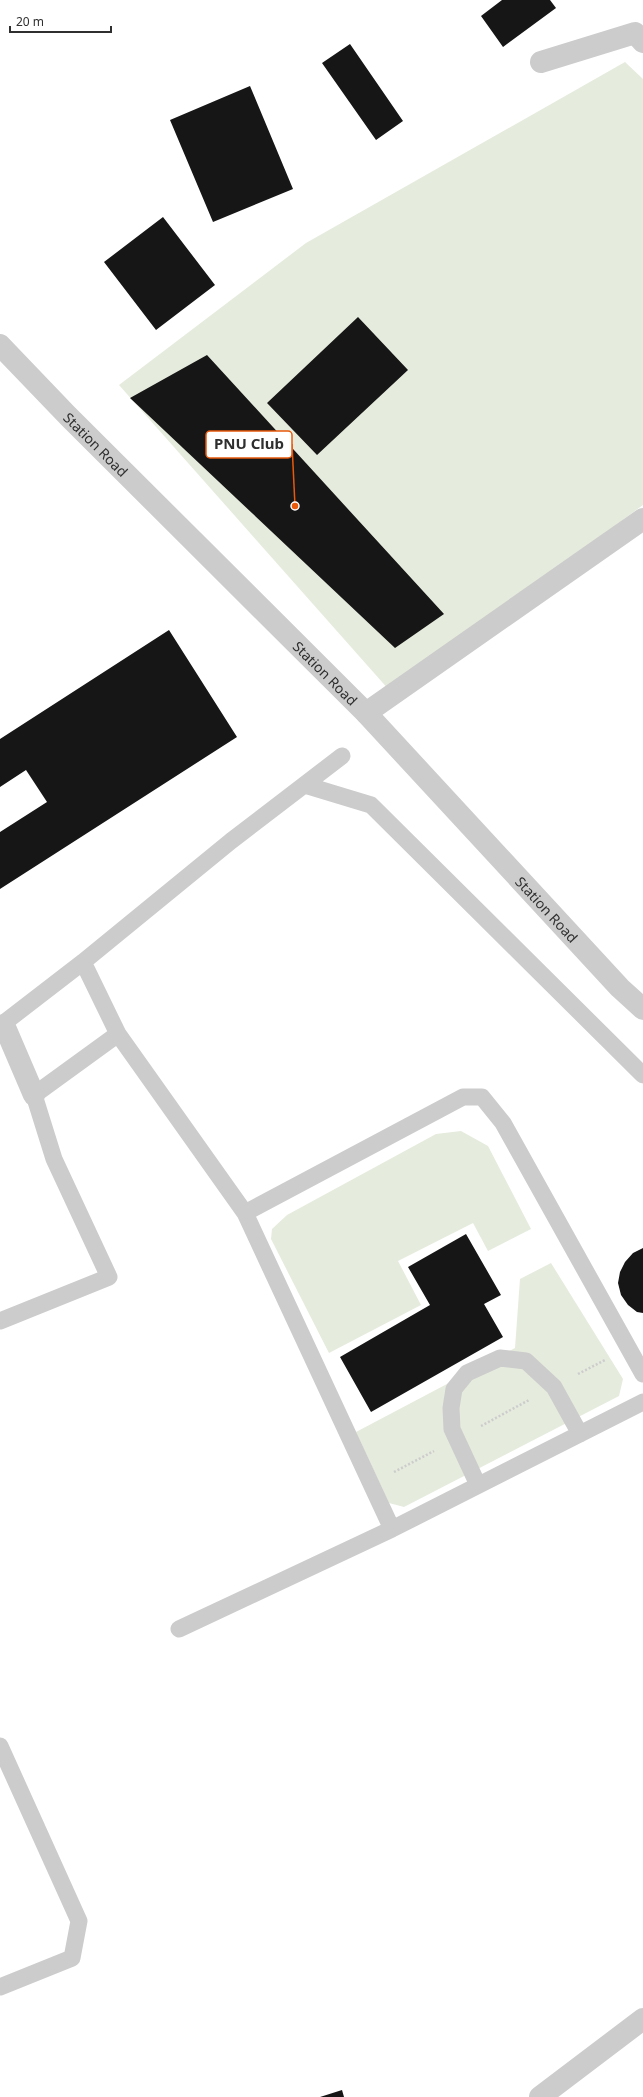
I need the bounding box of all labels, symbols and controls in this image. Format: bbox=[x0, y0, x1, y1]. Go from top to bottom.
scale bar bbox=[10, 8, 111, 34]
text: 20 m bbox=[16, 13, 44, 30]
street label: Station Road bbox=[60, 408, 132, 480]
callout: PNU Club bbox=[206, 431, 292, 458]
text: PNU Club bbox=[214, 433, 284, 453]
street label: Station Road bbox=[289, 636, 362, 709]
street label: Station Road bbox=[512, 872, 583, 946]

